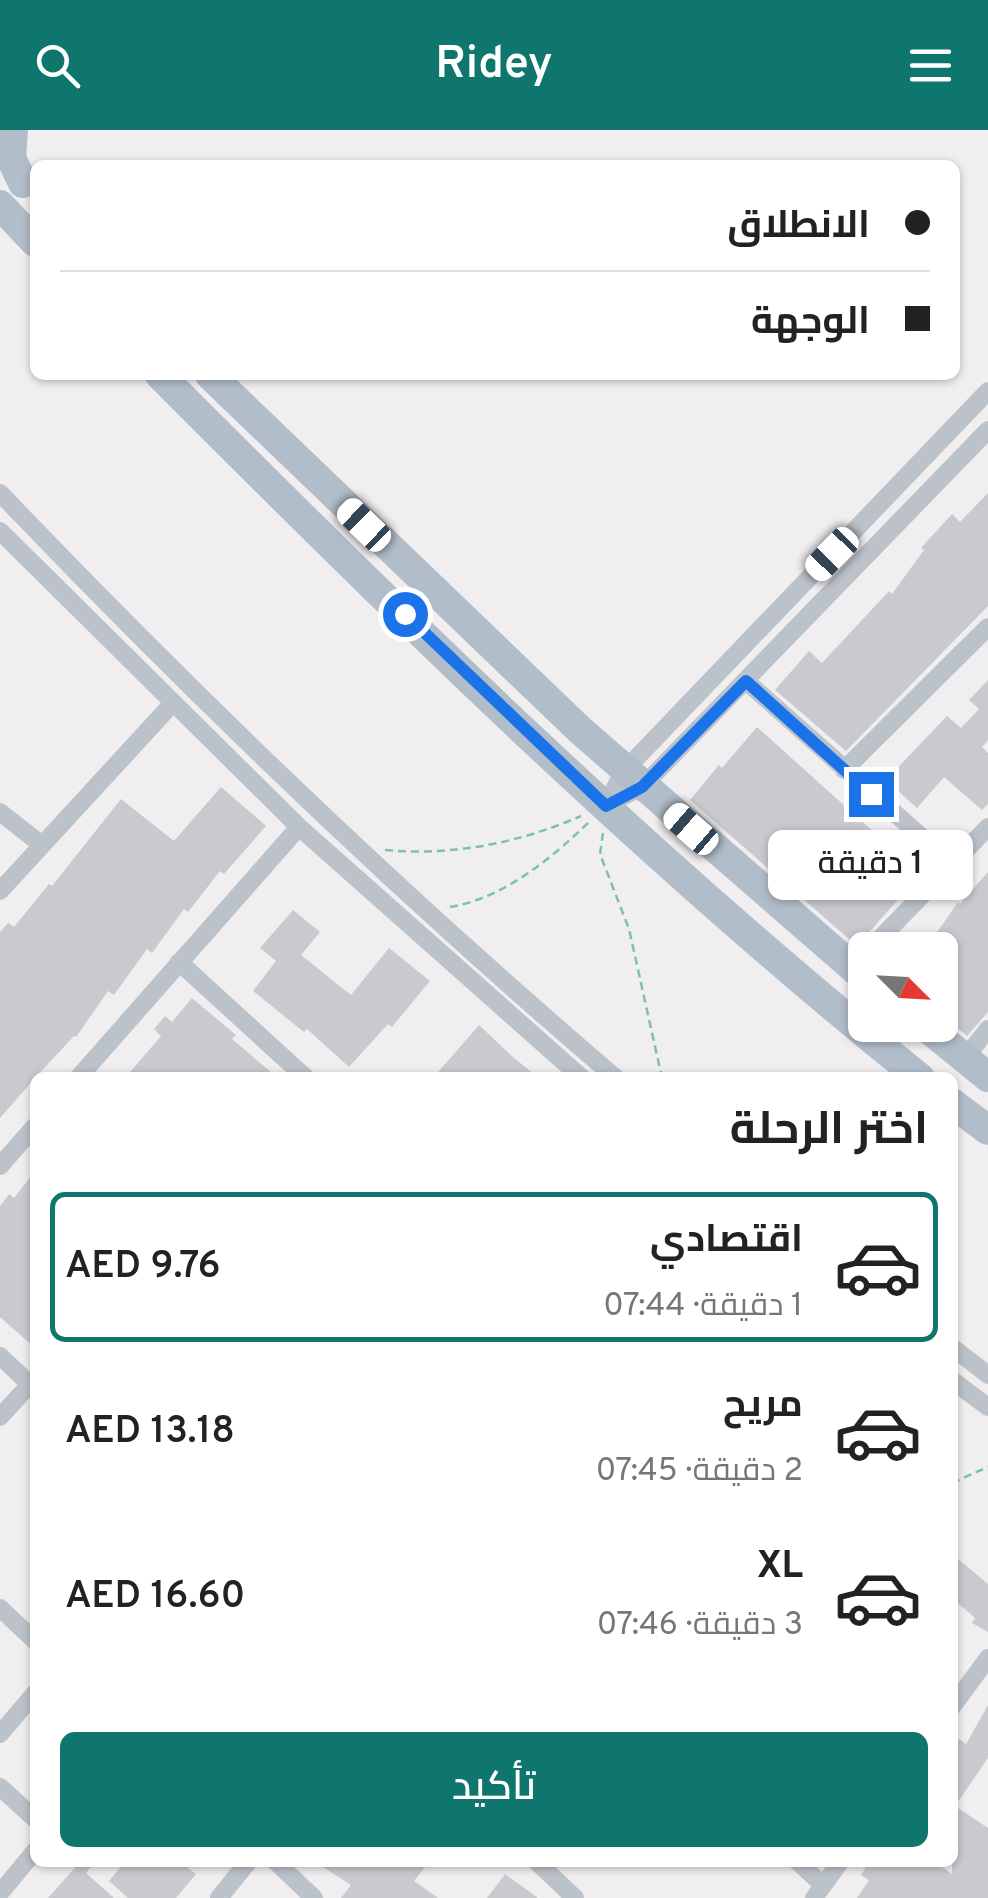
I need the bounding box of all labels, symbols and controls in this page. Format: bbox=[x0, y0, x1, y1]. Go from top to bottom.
text: Ridey bbox=[435, 37, 553, 94]
icon: search bbox=[30, 38, 85, 93]
icon: menu bbox=[903, 38, 958, 93]
text: الانطلاق bbox=[727, 203, 870, 252]
text: الوجهة bbox=[751, 299, 870, 348]
car bbox=[332, 493, 396, 557]
car bbox=[800, 522, 864, 586]
route start bbox=[383, 592, 428, 637]
route end bbox=[849, 772, 894, 817]
car bbox=[659, 798, 723, 860]
callout: 1 دقيقة bbox=[768, 829, 974, 899]
text: 1 دقيقة bbox=[818, 845, 923, 885]
north arrow bbox=[848, 932, 958, 1042]
map controls bbox=[848, 932, 958, 1042]
text: اختر الرحلة bbox=[730, 1103, 928, 1160]
text: اقتصادي bbox=[650, 1217, 803, 1266]
icon: car bbox=[833, 1222, 923, 1312]
text: AED 9.76 bbox=[65, 1243, 221, 1292]
text: 1 دقيقة · 07:44 bbox=[603, 1287, 803, 1327]
text: مريح bbox=[723, 1382, 803, 1431]
icon: car bbox=[833, 1387, 923, 1477]
text: AED 13.18 bbox=[65, 1408, 235, 1457]
text: 2 دقيقة · 07:45 bbox=[596, 1452, 803, 1492]
text: XL bbox=[756, 1543, 803, 1592]
icon: car bbox=[833, 1552, 923, 1642]
text: AED 16.60 bbox=[65, 1573, 245, 1622]
text: 3 دقيقة · 07:46 bbox=[597, 1606, 803, 1646]
button: تأكيد bbox=[60, 1732, 928, 1847]

